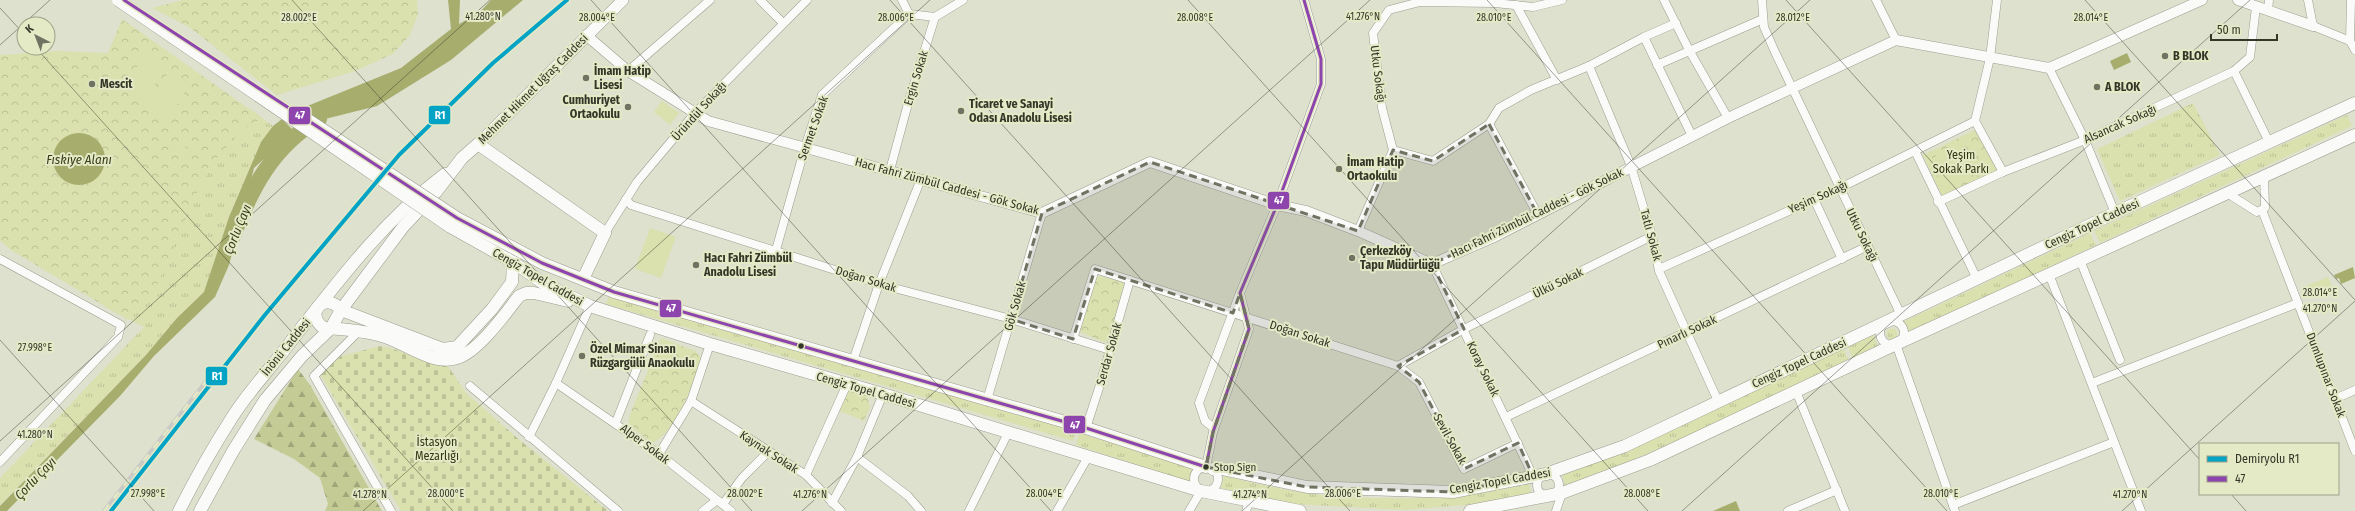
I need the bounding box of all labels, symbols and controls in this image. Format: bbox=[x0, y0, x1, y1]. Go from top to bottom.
text: 41.280°N bbox=[465, 11, 501, 23]
text: 41.276°N bbox=[1346, 11, 1380, 23]
text: 28.002°E bbox=[281, 12, 317, 24]
text: 28.004°E bbox=[579, 12, 615, 24]
text: 28.006°E bbox=[878, 12, 914, 24]
text: 28.008°E bbox=[1177, 12, 1213, 24]
text: 28.010°E bbox=[1477, 12, 1512, 24]
text: 28.012°E bbox=[1776, 12, 1810, 24]
text: 28.014°E bbox=[2074, 12, 2109, 24]
north arrow bbox=[16, 16, 56, 56]
scale bar bbox=[2211, 16, 2277, 42]
text: K bbox=[23, 22, 37, 36]
text: 50 m bbox=[2217, 23, 2241, 37]
street label: Mehmet Hikmet Uğraş Caddesi bbox=[475, 31, 591, 147]
street label: Utku Sokağı bbox=[1368, 45, 1388, 103]
street label: Ergin Sokak bbox=[901, 49, 931, 107]
place label: B BLOK bbox=[2173, 49, 2210, 63]
marker: B BLOK bbox=[2160, 51, 2170, 61]
place label: İmam Hatip Lisesi bbox=[594, 63, 652, 92]
marker: İmam Hatip Lisesi bbox=[581, 73, 591, 83]
place label: Mescit bbox=[100, 77, 133, 91]
street label: Üründül Sokağı bbox=[667, 77, 729, 143]
marker: Mescit bbox=[87, 79, 97, 89]
place label: A BLOK bbox=[2104, 80, 2141, 94]
marker: A BLOK bbox=[2092, 82, 2102, 92]
place label: Cumhuriyet Ortaokulu bbox=[563, 93, 621, 121]
street label: Sermet Sokak bbox=[795, 94, 831, 162]
place label: Ticaret ve Sanayi Odası Anadolu Lisesi bbox=[969, 97, 1072, 125]
marker: Cumhuriyet Ortaokulu bbox=[623, 102, 633, 112]
street label: Alsancak Sokağı bbox=[2081, 102, 2159, 146]
line badge: R1 bbox=[428, 105, 451, 125]
line badge: 47 bbox=[288, 106, 311, 125]
marker: Ticaret ve Sanayi Odası Anadolu Lisesi bbox=[956, 106, 966, 116]
text: 47 bbox=[295, 109, 305, 122]
text: R1 bbox=[435, 109, 445, 122]
park label: Yeşim Sokak Parkı bbox=[1933, 148, 1989, 176]
water label: Fıskiye Alanı bbox=[46, 152, 112, 167]
place label: İmam Hatip Ortaokulu bbox=[1347, 154, 1405, 183]
street label: Hacı Fahri Zümbül Caddesi - Gök Sokak bbox=[853, 155, 1041, 217]
marker: İmam Hatip Ortaokulu bbox=[1334, 164, 1344, 174]
street label: Hacı Fahri Zümbül Caddesi - Gök Sokak bbox=[1449, 165, 1626, 261]
street label: Yeşim Sokağı bbox=[1786, 178, 1850, 216]
line badge: 47 bbox=[1267, 191, 1290, 210]
text: 47 bbox=[1274, 194, 1284, 207]
street label: Cengiz Topel Caddesi bbox=[2043, 196, 2141, 252]
water label: Çorlu Çayı bbox=[221, 202, 254, 256]
street label: Utku Sokağı bbox=[1843, 206, 1881, 264]
street label: Tatlı Sokak bbox=[1637, 208, 1665, 263]
place label: Çerkezköy Tapu Müdürlüğü bbox=[1360, 244, 1440, 272]
street label: Cengiz Topel Caddesi bbox=[490, 245, 586, 309]
place label: Hacı Fahri Zümbül Anadolu Lisesi bbox=[703, 251, 793, 279]
marker: Çerkezköy Tapu Müdürlüğü bbox=[1347, 253, 1357, 263]
marker: Hacı Fahri Zümbül Anadolu Lisesi bbox=[691, 260, 701, 270]
street label: Doğan Sokak bbox=[834, 263, 898, 295]
street label: Ülkü Sokak bbox=[1530, 263, 1586, 301]
street label: Gök Sokak bbox=[1001, 279, 1029, 332]
text: 28.014°E bbox=[2303, 287, 2338, 299]
line badge: 47 bbox=[659, 299, 682, 318]
text: 47 bbox=[666, 302, 676, 315]
text: 41.270°N bbox=[2303, 303, 2337, 315]
street label: Pınarlı Sokak bbox=[1655, 312, 1719, 352]
street label: İnönü Caddesi bbox=[258, 315, 313, 379]
street label: Doğan Sokak bbox=[1268, 318, 1332, 350]
street label: Serdar Sokak bbox=[1093, 321, 1125, 387]
street label: Dumlupınar Sokak bbox=[2303, 331, 2349, 420]
street label: Cengiz Topel Caddesi bbox=[1750, 335, 1848, 391]
street label: Koray Sokak bbox=[1464, 339, 1502, 399]
place label: Özel Mimar Sinan Rüzgargülü Anaokulu bbox=[590, 341, 695, 370]
unlabelled marker bbox=[796, 341, 806, 351]
text: 27.998°E bbox=[18, 342, 52, 354]
marker: Özel Mimar Sinan Rüzgargülü Anaokulu bbox=[577, 351, 587, 361]
line badge: R1 bbox=[205, 366, 228, 386]
street label: Cengiz Topel Caddesi bbox=[815, 369, 917, 411]
text: R1 bbox=[212, 370, 222, 383]
street label: Sevil Sokak bbox=[1430, 411, 1470, 467]
line badge: 47 bbox=[1063, 415, 1086, 434]
text: 47 bbox=[1070, 419, 1080, 432]
street label: Alper Sokak bbox=[618, 421, 673, 467]
street label: Kaynak Sokak bbox=[737, 428, 801, 476]
text: 41.280°N bbox=[17, 429, 53, 441]
park label: İstasyon Mezarlığı bbox=[415, 434, 459, 463]
legend bbox=[2199, 443, 2339, 495]
text: Demiryolu R1 bbox=[2235, 452, 2299, 466]
water label: Çorlu Çayı bbox=[12, 454, 59, 503]
place label: Stop Sign bbox=[1214, 461, 1256, 474]
marker: Stop Sign bbox=[1201, 462, 1211, 472]
street label: Cengiz Topel Caddesi bbox=[1448, 465, 1552, 497]
text: 47 bbox=[2235, 472, 2246, 486]
text: 27.998°E bbox=[131, 488, 165, 500]
text: 28.000°E bbox=[428, 488, 465, 500]
text: 28.002°E bbox=[727, 488, 763, 500]
text: 28.004°E bbox=[1026, 488, 1062, 500]
text: 28.006°E bbox=[1325, 488, 1361, 500]
text: 28.008°E bbox=[1624, 488, 1660, 500]
text: 28.010°E bbox=[1924, 488, 1959, 500]
text: 41.278°N bbox=[353, 489, 387, 501]
text: 41.276°N bbox=[793, 489, 827, 501]
text: 41.274°N bbox=[1233, 489, 1267, 501]
text: 41.270°N bbox=[2113, 489, 2147, 501]

